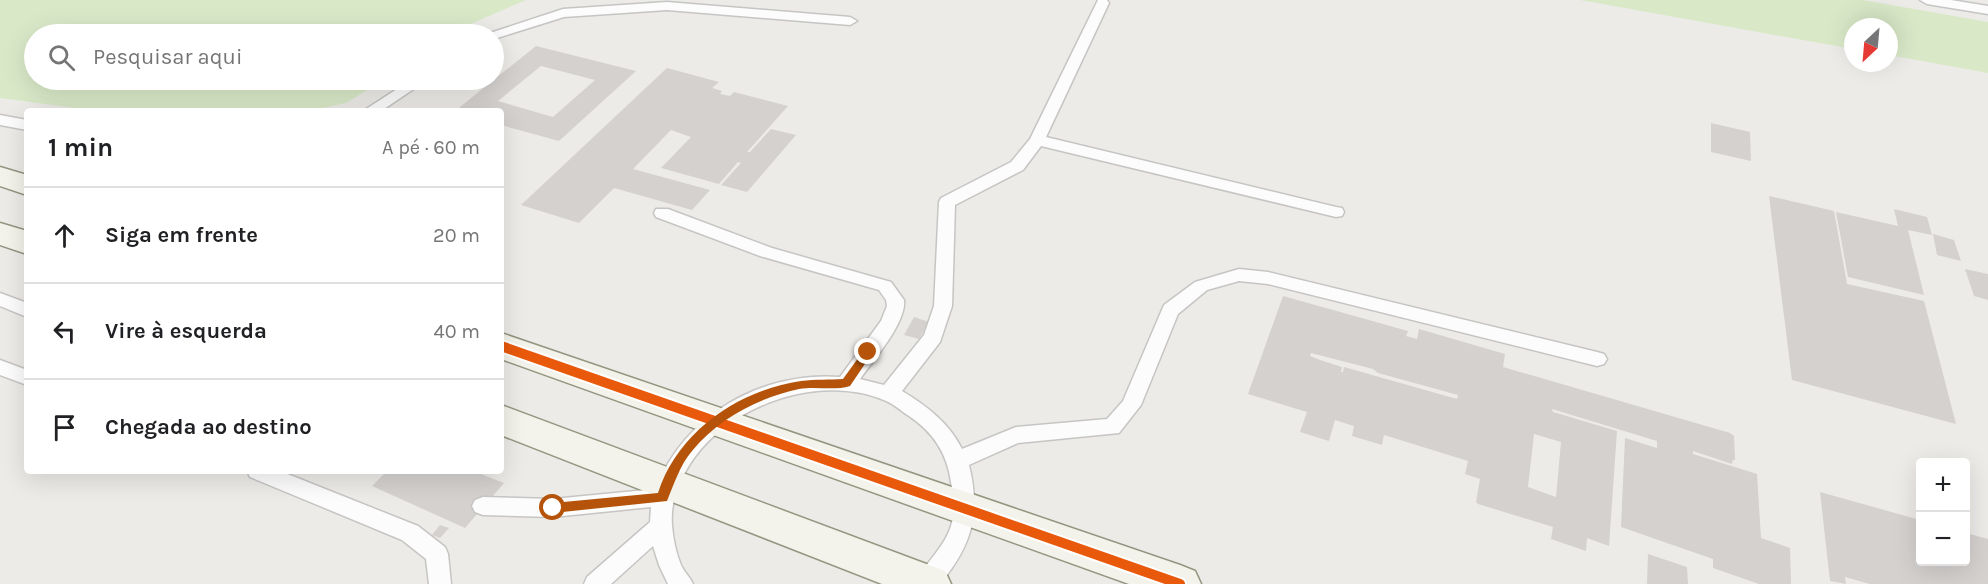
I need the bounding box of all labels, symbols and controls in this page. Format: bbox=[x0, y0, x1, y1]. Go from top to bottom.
north arrow bbox=[1844, 18, 1898, 72]
search box bbox=[24, 24, 504, 90]
icon: search bbox=[45, 41, 78, 74]
text: Pesquisar aqui bbox=[93, 44, 242, 70]
text: 1 min bbox=[48, 132, 113, 163]
text: A pé · 60 m bbox=[382, 136, 480, 159]
icon: ahead bbox=[48, 219, 81, 252]
text: Siga em frente bbox=[105, 222, 258, 248]
text: 20 m bbox=[433, 224, 480, 247]
icon: left bbox=[48, 315, 81, 348]
text: Vire à esquerda bbox=[105, 318, 267, 344]
text: 40 m bbox=[434, 320, 480, 343]
route end bbox=[854, 338, 880, 364]
icon: arrive bbox=[48, 411, 81, 444]
text: Chegada ao destino bbox=[105, 414, 312, 440]
map controls bbox=[1916, 458, 1970, 566]
button: + bbox=[1916, 458, 1970, 512]
route start bbox=[539, 494, 565, 520]
button: − bbox=[1916, 512, 1970, 566]

